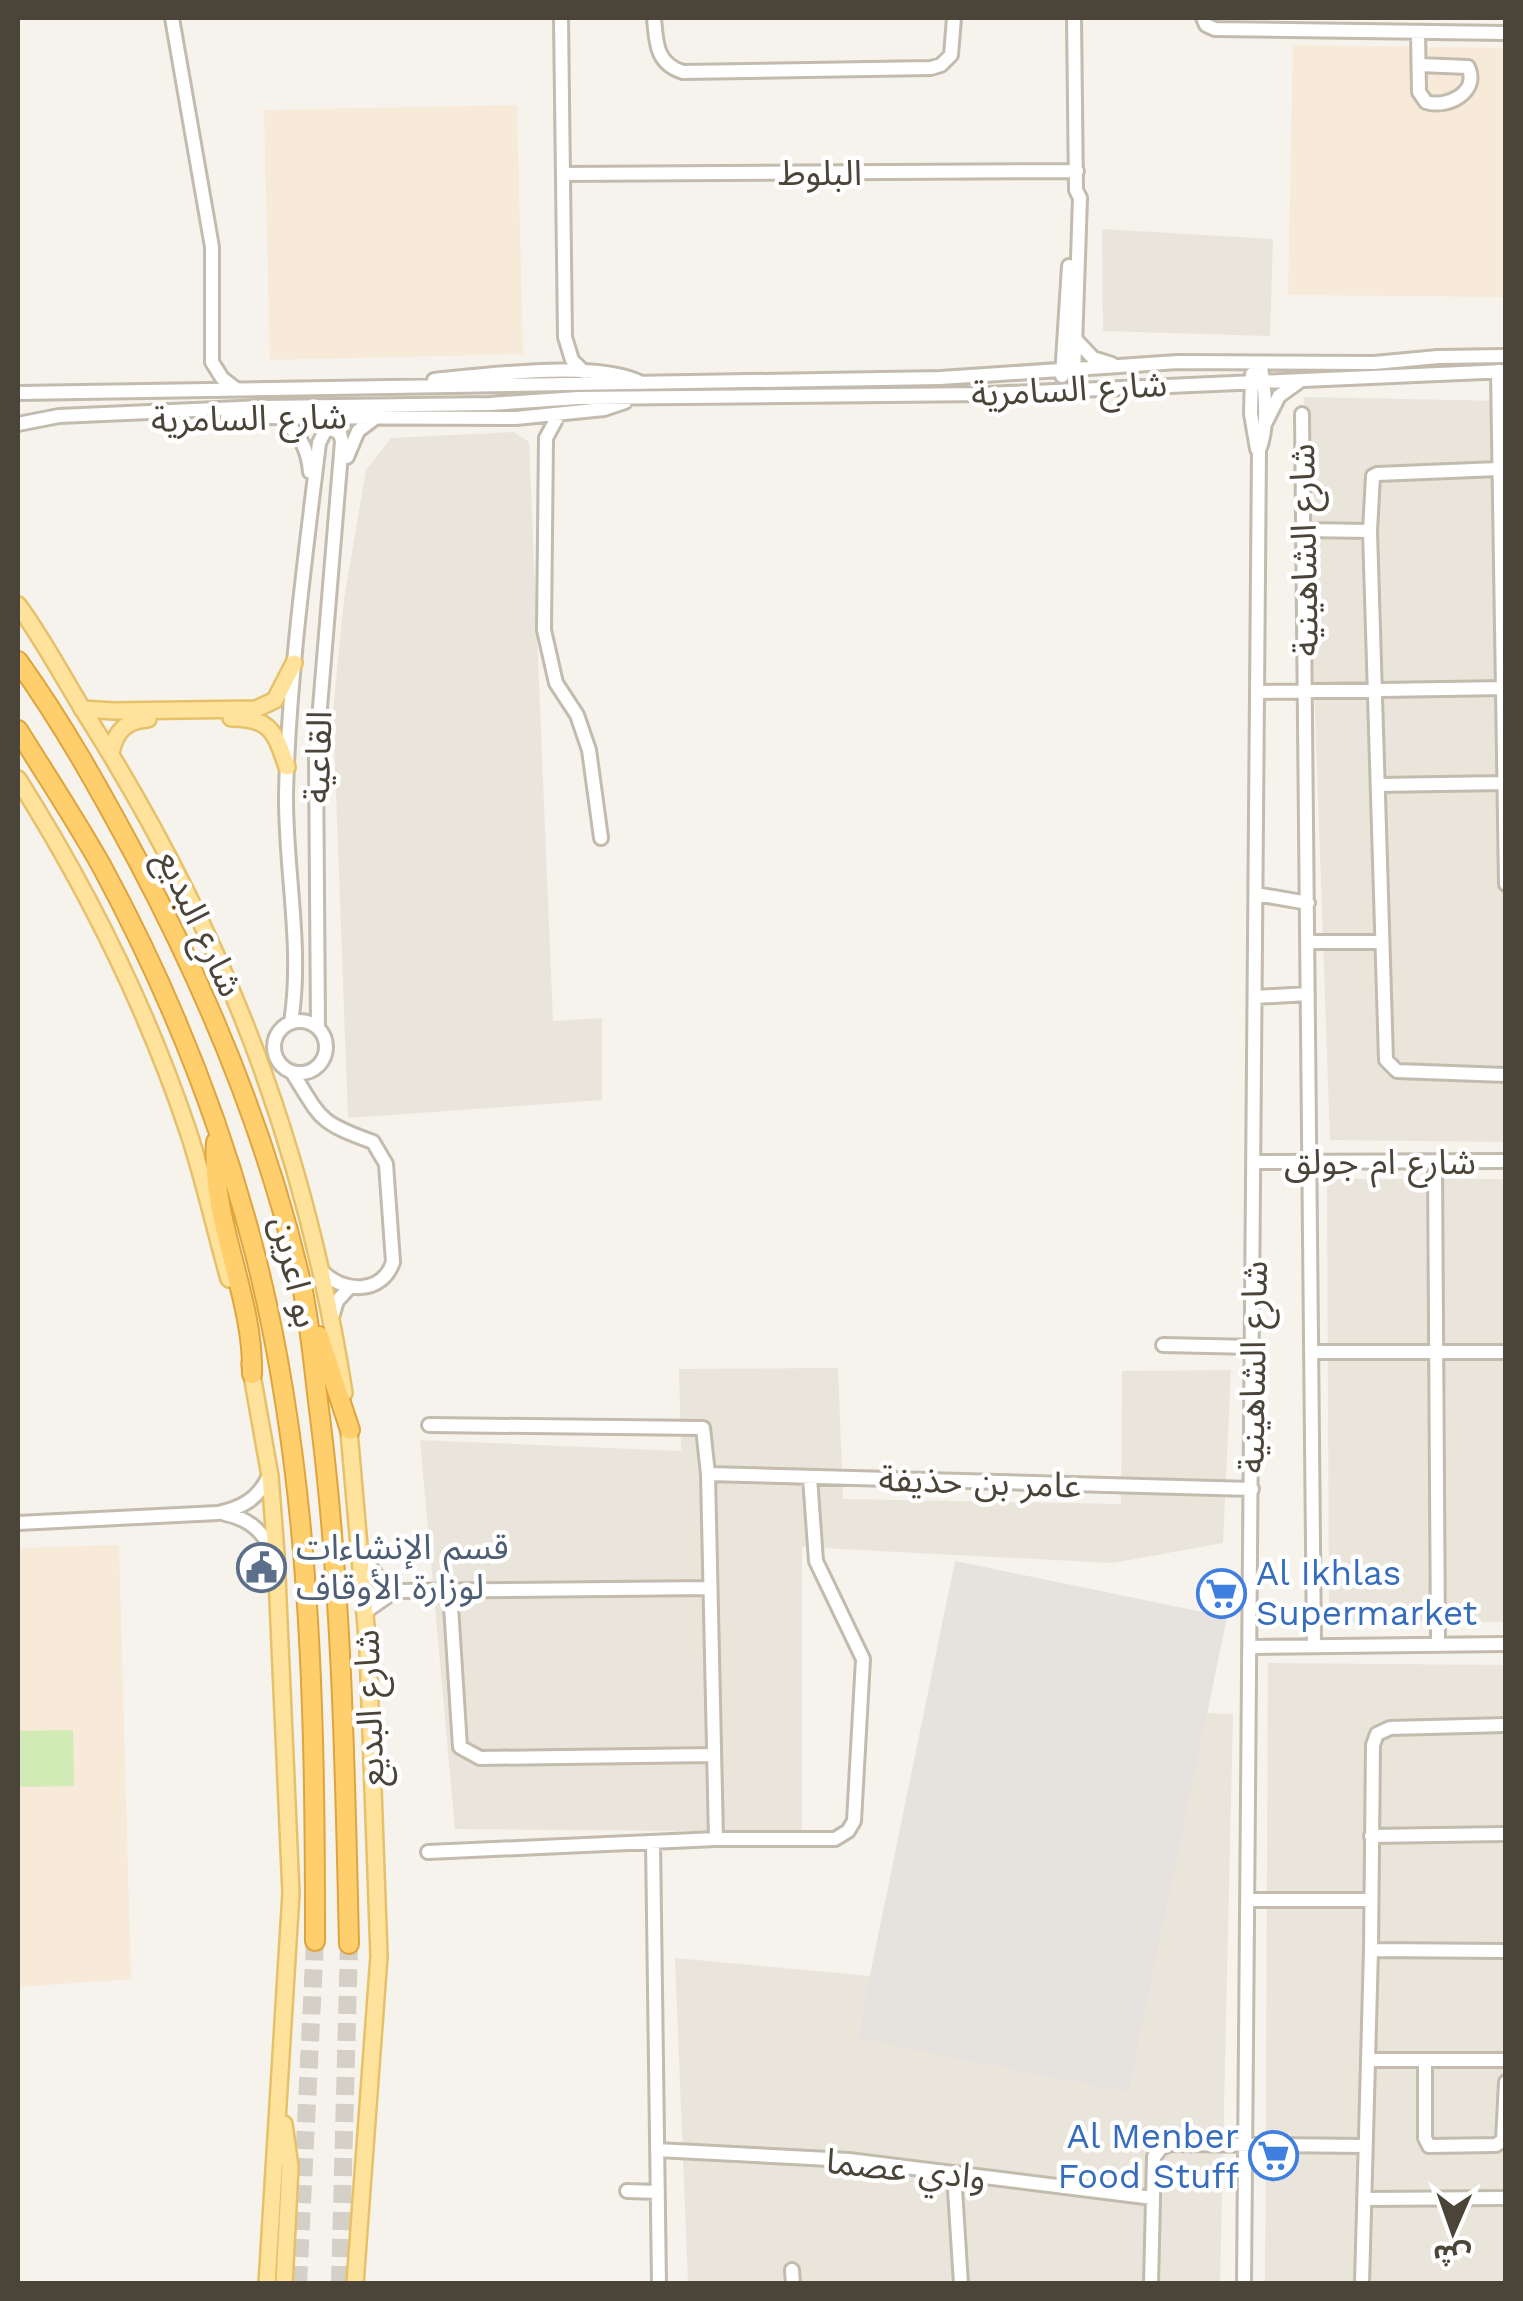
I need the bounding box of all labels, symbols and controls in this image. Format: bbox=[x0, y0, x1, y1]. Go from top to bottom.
street label: البلوط bbox=[778, 152, 862, 194]
street label: شارع السامرية bbox=[970, 363, 1168, 420]
street label: شارع السامرية bbox=[151, 395, 348, 446]
street label: شارع الشاهينية bbox=[1281, 443, 1332, 657]
street label: القاعية bbox=[295, 710, 341, 804]
street label: شارع البديع bbox=[143, 843, 252, 1005]
street label: شارع ام جولق bbox=[1284, 1141, 1476, 1188]
street label: بو اعرين bbox=[262, 1212, 328, 1332]
street label: شارع الشاهينية bbox=[1230, 1260, 1281, 1474]
street label: عامر بن حذيفة bbox=[878, 1457, 1082, 1507]
place label: قسم الإنشاءات لوزارة الأوقاف bbox=[296, 1526, 509, 1608]
public building icon: قسم الإنشاءات لوزارة الأوقاف bbox=[235, 1541, 287, 1593]
place label: Al Ikhlas Supermarket bbox=[1256, 1552, 1478, 1634]
supermarket icon: Al Ikhlas Supermarket bbox=[1195, 1567, 1247, 1619]
street label: شارع البديع bbox=[345, 1629, 398, 1787]
place label: Al Menber Food Stuff bbox=[1057, 2115, 1239, 2197]
supermarket icon: Al Menber Food Stuff bbox=[1248, 2130, 1300, 2182]
street label: وادي عصما bbox=[823, 2140, 988, 2204]
north arrow bbox=[1403, 2181, 1503, 2281]
text: ش bbox=[1432, 2238, 1472, 2273]

